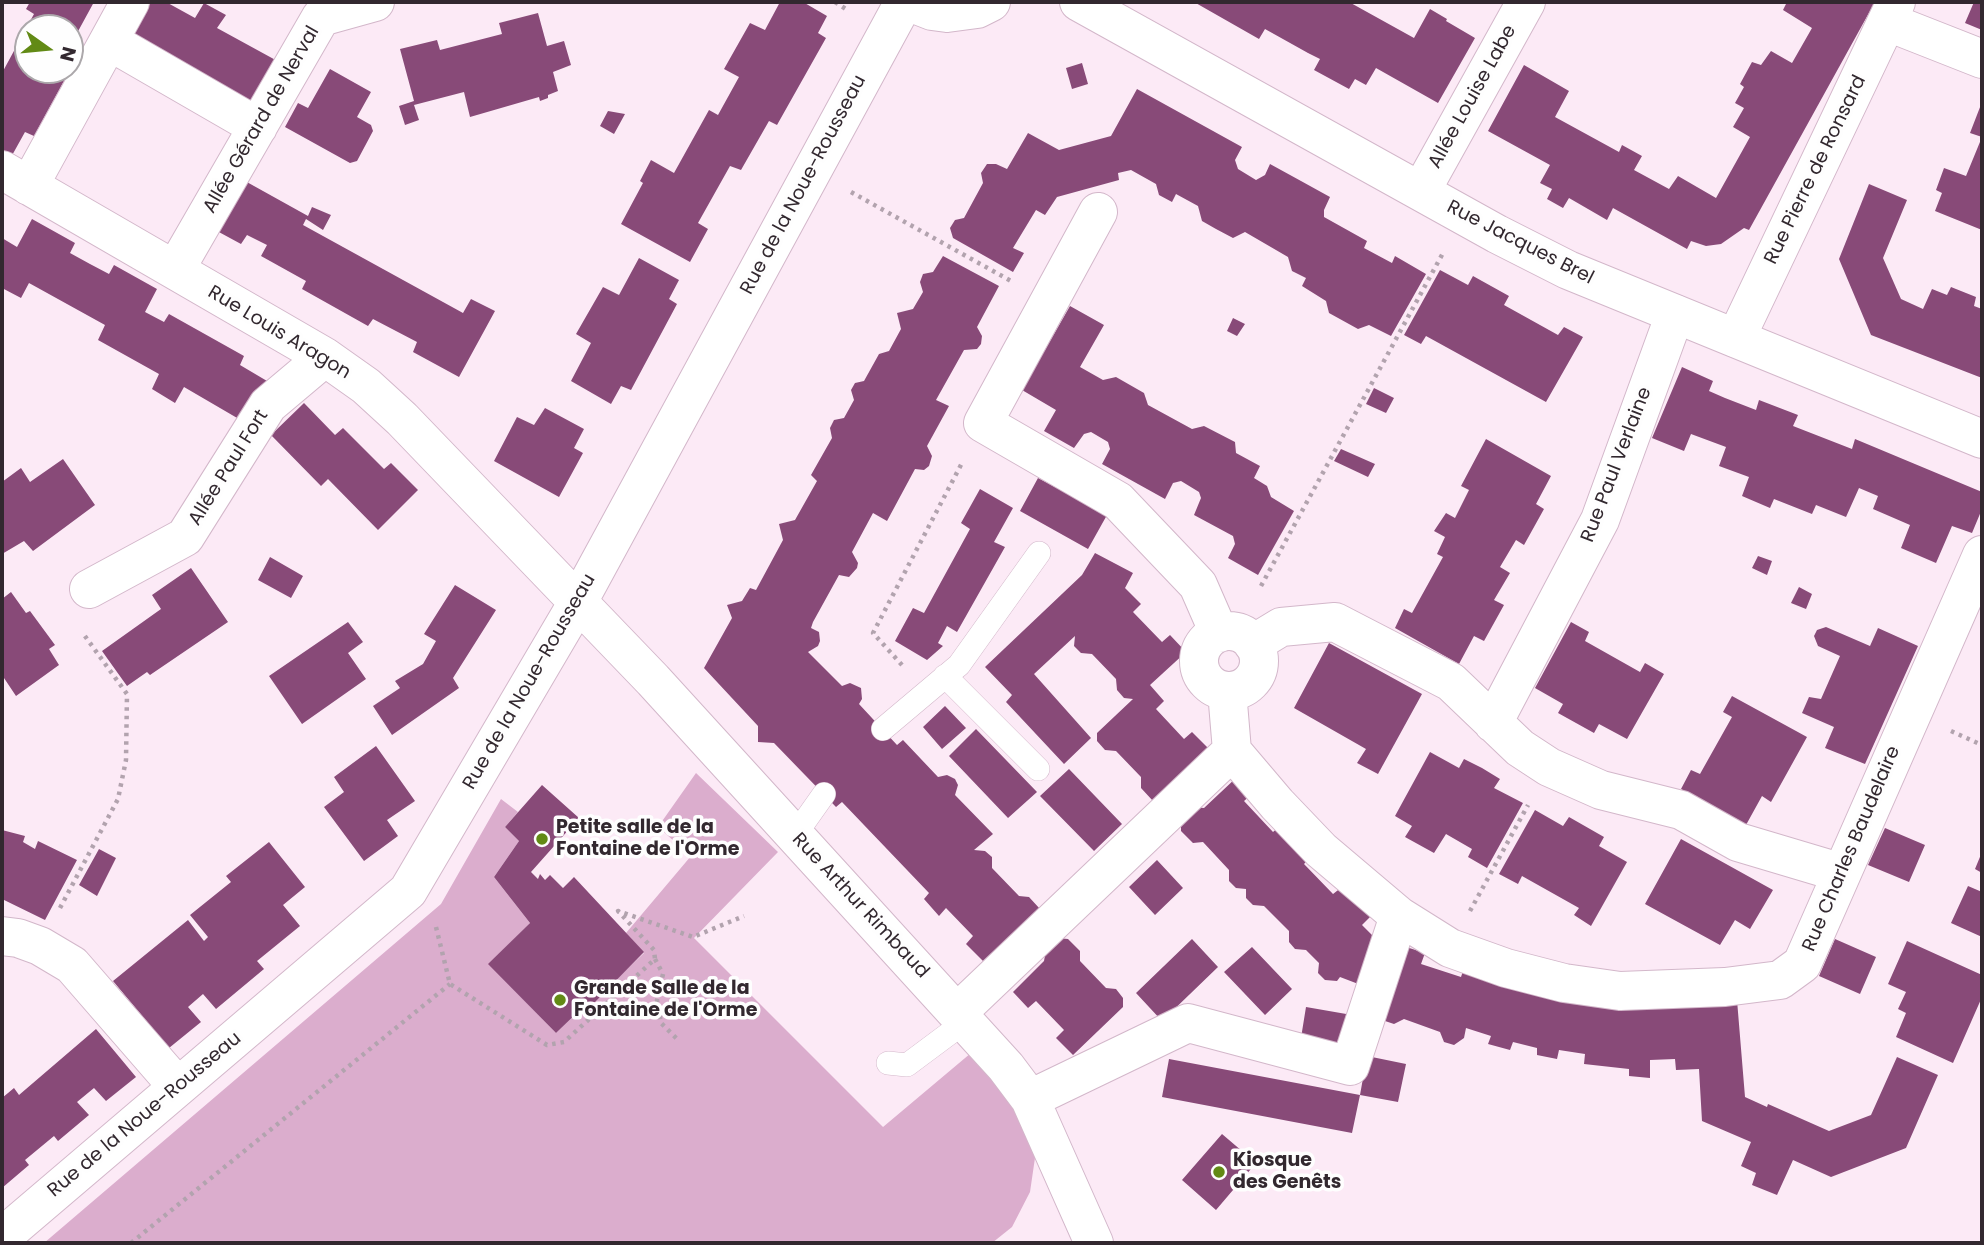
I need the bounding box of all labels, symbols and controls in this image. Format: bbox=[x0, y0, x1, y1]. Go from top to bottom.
north arrow bbox=[14, 14, 84, 84]
street label: Allée Louise Labe bbox=[1424, 21, 1522, 173]
street label: Allée Gérard de Nerval bbox=[199, 22, 325, 218]
text: N bbox=[53, 44, 83, 64]
street label: Rue de la Noue-Rousseau bbox=[736, 71, 872, 299]
street label: Rue Pierre de Ronsard bbox=[1760, 72, 1872, 268]
street label: Rue Jacques Brel bbox=[1443, 196, 1597, 290]
street label: Rue Louis Aragon bbox=[203, 281, 355, 385]
street label: Rue Paul Verlaine bbox=[1577, 384, 1657, 546]
street label: Allée Paul Fort bbox=[184, 406, 274, 530]
street label: Rue de la Noue-Rousseau bbox=[459, 570, 601, 794]
street label: Rue Charles Baudelaire bbox=[1798, 743, 1906, 955]
place label: Petite salle de la Fontaine de l'Orme bbox=[556, 817, 739, 861]
street label: Rue Arthur Rimbaud bbox=[787, 829, 933, 983]
marker: Petite salle de la Fontaine de l'Orme bbox=[534, 831, 550, 847]
place label: Grande Salle de la Fontaine de l'Orme bbox=[574, 978, 757, 1022]
marker: Grande Salle de la Fontaine de l'Orme bbox=[552, 992, 568, 1008]
street label: Rue de la Noue-Rousseau bbox=[44, 1027, 246, 1203]
place label: Kiosque des Genêts bbox=[1233, 1150, 1341, 1194]
marker: Kiosque des Genêts bbox=[1211, 1164, 1227, 1180]

